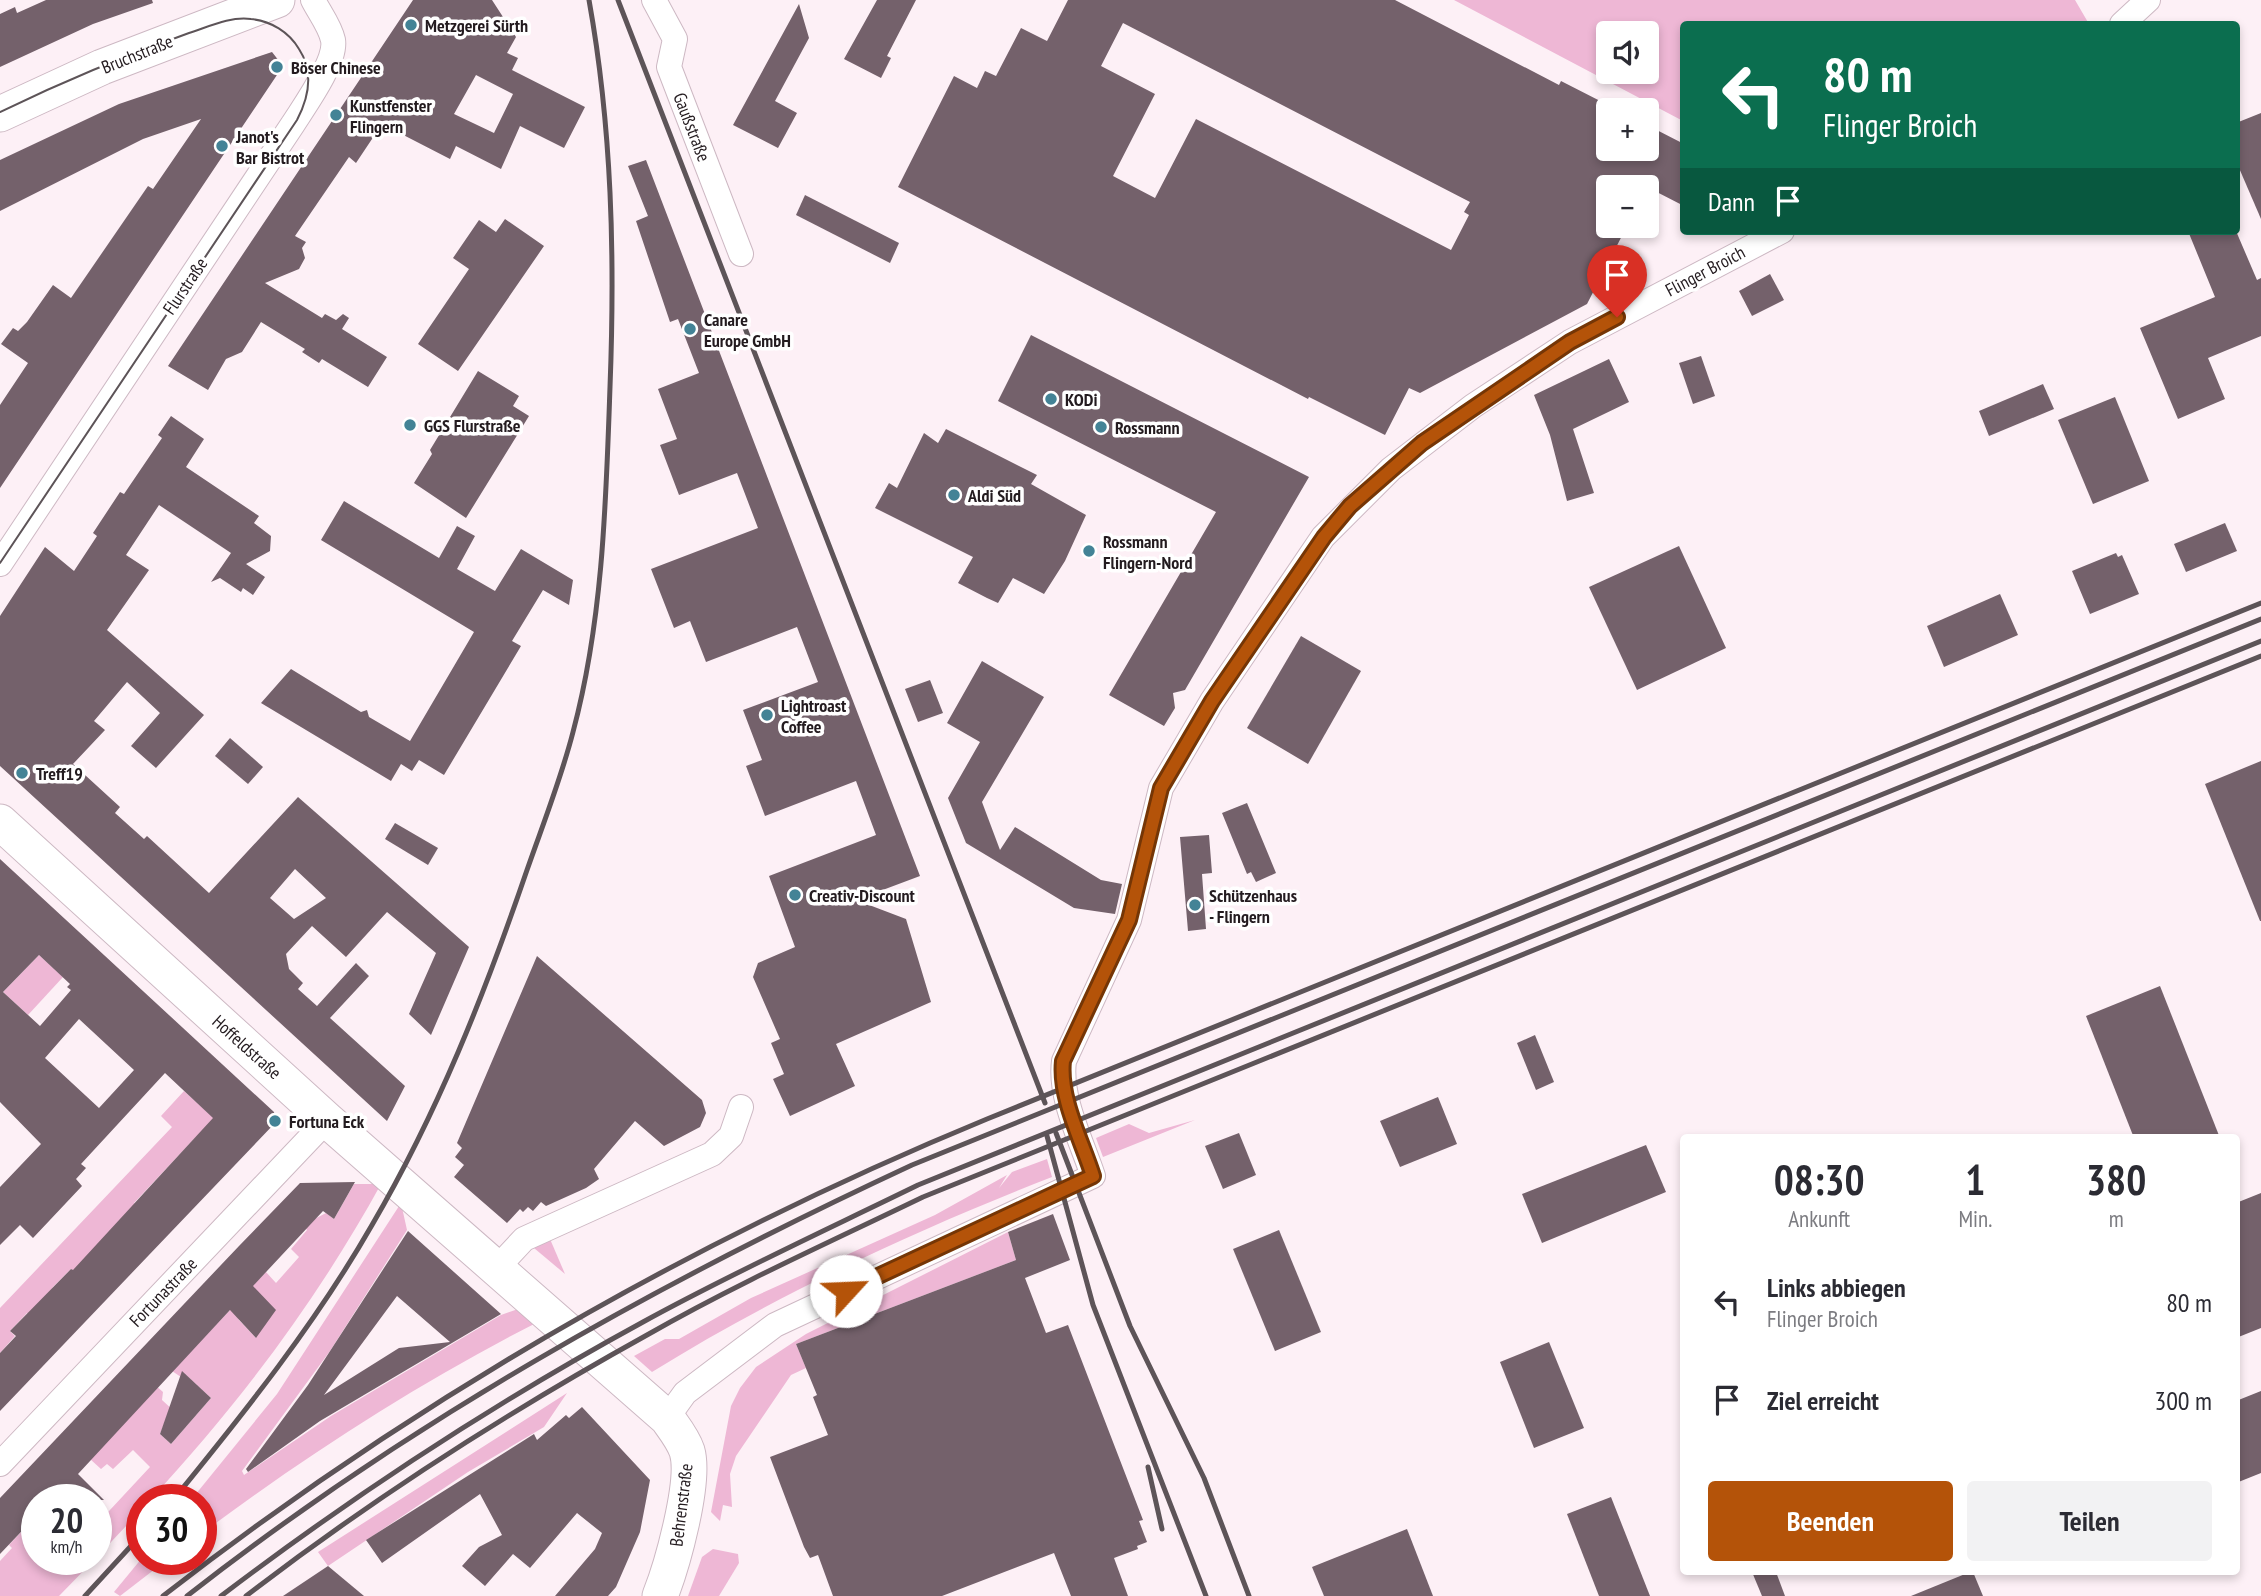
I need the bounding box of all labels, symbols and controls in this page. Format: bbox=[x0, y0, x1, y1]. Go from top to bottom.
place label: Metzgerei Sürth bbox=[425, 14, 528, 37]
marker: Metzgerei Sürth bbox=[403, 17, 419, 33]
map controls bbox=[1596, 21, 1659, 238]
button: sound bbox=[1596, 21, 1659, 84]
street label: Bruchstraße bbox=[98, 29, 176, 79]
text: 80 m bbox=[1823, 42, 1912, 106]
icon: left bbox=[1708, 49, 1799, 140]
place label: Böser Chinese bbox=[291, 56, 381, 79]
marker: Böser Chinese bbox=[269, 59, 285, 75]
street label: Gaußstraße bbox=[668, 89, 716, 165]
place label: Kunstfenster Flingern bbox=[350, 94, 433, 138]
button: + bbox=[1596, 98, 1659, 161]
text: Flinger Broich bbox=[1823, 104, 1977, 146]
marker: Kunstfenster Flingern bbox=[328, 107, 344, 123]
place label: Janot's Bar Bistrot bbox=[235, 125, 305, 169]
marker: Janot's Bar Bistrot bbox=[214, 138, 230, 154]
button: − bbox=[1596, 175, 1659, 238]
icon: arrive bbox=[1769, 182, 1807, 220]
text: Dann bbox=[1708, 185, 1755, 218]
street label: Flinger Broich bbox=[1661, 240, 1749, 302]
pin bbox=[1587, 245, 1647, 317]
street label: Flurstraße bbox=[158, 253, 212, 319]
icon: arrive bbox=[1598, 256, 1636, 294]
place label: Canare Europe GmbH bbox=[704, 308, 791, 352]
marker: Canare Europe GmbH bbox=[682, 321, 698, 337]
place label: KODi bbox=[1065, 388, 1097, 411]
marker: KODi bbox=[1043, 391, 1059, 407]
place label: GGS Flurstraße bbox=[424, 414, 521, 437]
place label: Rossmann bbox=[1115, 416, 1179, 439]
marker: GGS Flurstraße bbox=[402, 417, 418, 433]
marker: Rossmann bbox=[1093, 419, 1109, 435]
place label: Aldi Süd bbox=[967, 484, 1021, 507]
marker: Aldi Süd bbox=[946, 487, 962, 503]
place label: Rossmann Flingern-Nord bbox=[1103, 530, 1192, 574]
marker: Rossmann Flingern-Nord bbox=[1081, 543, 1097, 559]
place label: Lightroast Coffee bbox=[781, 694, 847, 738]
marker: Lightroast Coffee bbox=[759, 707, 775, 723]
place label: Treff19 bbox=[36, 762, 83, 785]
marker: Treff19 bbox=[14, 765, 30, 781]
place label: Creativ-Discount bbox=[809, 884, 915, 907]
place label: Schützenhaus - Flingern bbox=[1209, 884, 1297, 928]
marker: Creativ-Discount bbox=[787, 887, 803, 903]
marker: Schützenhaus - Flingern bbox=[1187, 897, 1203, 913]
street label: Hoffeldstraße bbox=[208, 1010, 286, 1084]
place label: Fortuna Eck bbox=[289, 1110, 365, 1133]
marker: Fortuna Eck bbox=[267, 1113, 283, 1129]
text: 08:30 bbox=[1774, 1152, 1865, 1207]
text: 1 bbox=[1965, 1152, 1985, 1207]
text: 380 bbox=[2086, 1152, 2146, 1207]
text: Ankunft bbox=[1788, 1204, 1850, 1233]
text: Min. bbox=[1958, 1204, 1992, 1233]
text: m bbox=[2109, 1204, 2124, 1233]
street label: Fortunastraße bbox=[124, 1252, 202, 1332]
position arrow bbox=[809, 1254, 883, 1328]
text: Links abbiegen bbox=[1767, 1271, 1906, 1304]
icon: left bbox=[1708, 1283, 1746, 1321]
text: 80 m bbox=[2166, 1286, 2212, 1319]
text: Flinger Broich bbox=[1767, 1304, 1878, 1333]
icon: arrive bbox=[1708, 1381, 1746, 1419]
text: Ziel erreicht bbox=[1767, 1384, 1879, 1417]
text: 300 m bbox=[2154, 1384, 2212, 1417]
street label: Behrenstraße bbox=[664, 1462, 698, 1548]
button: Beenden bbox=[1708, 1481, 1953, 1561]
button: Teilen bbox=[1967, 1481, 2212, 1561]
speed limit sign: 30 bbox=[126, 1484, 217, 1575]
text: 20 bbox=[50, 1497, 83, 1543]
text: km/h bbox=[51, 1535, 82, 1558]

